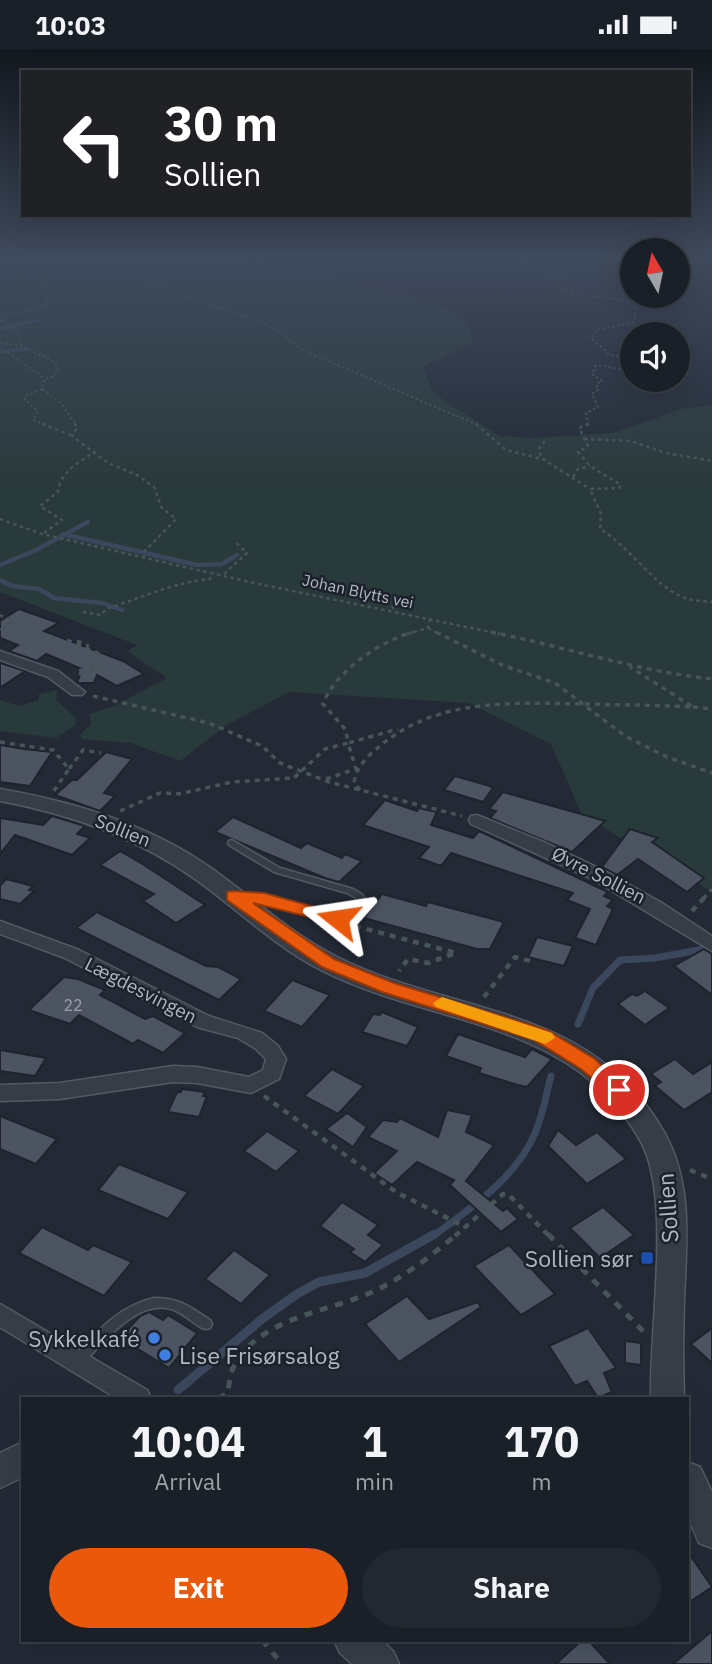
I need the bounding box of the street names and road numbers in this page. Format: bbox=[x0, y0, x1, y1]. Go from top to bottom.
street label: Johan Blytts vei bbox=[300, 569, 416, 613]
street label: Sollien bbox=[92, 808, 154, 852]
street label: Øvre Sollien bbox=[548, 841, 650, 909]
street label: Lægdesvingen bbox=[81, 952, 201, 1028]
street label: Sollien bbox=[650, 1172, 684, 1244]

